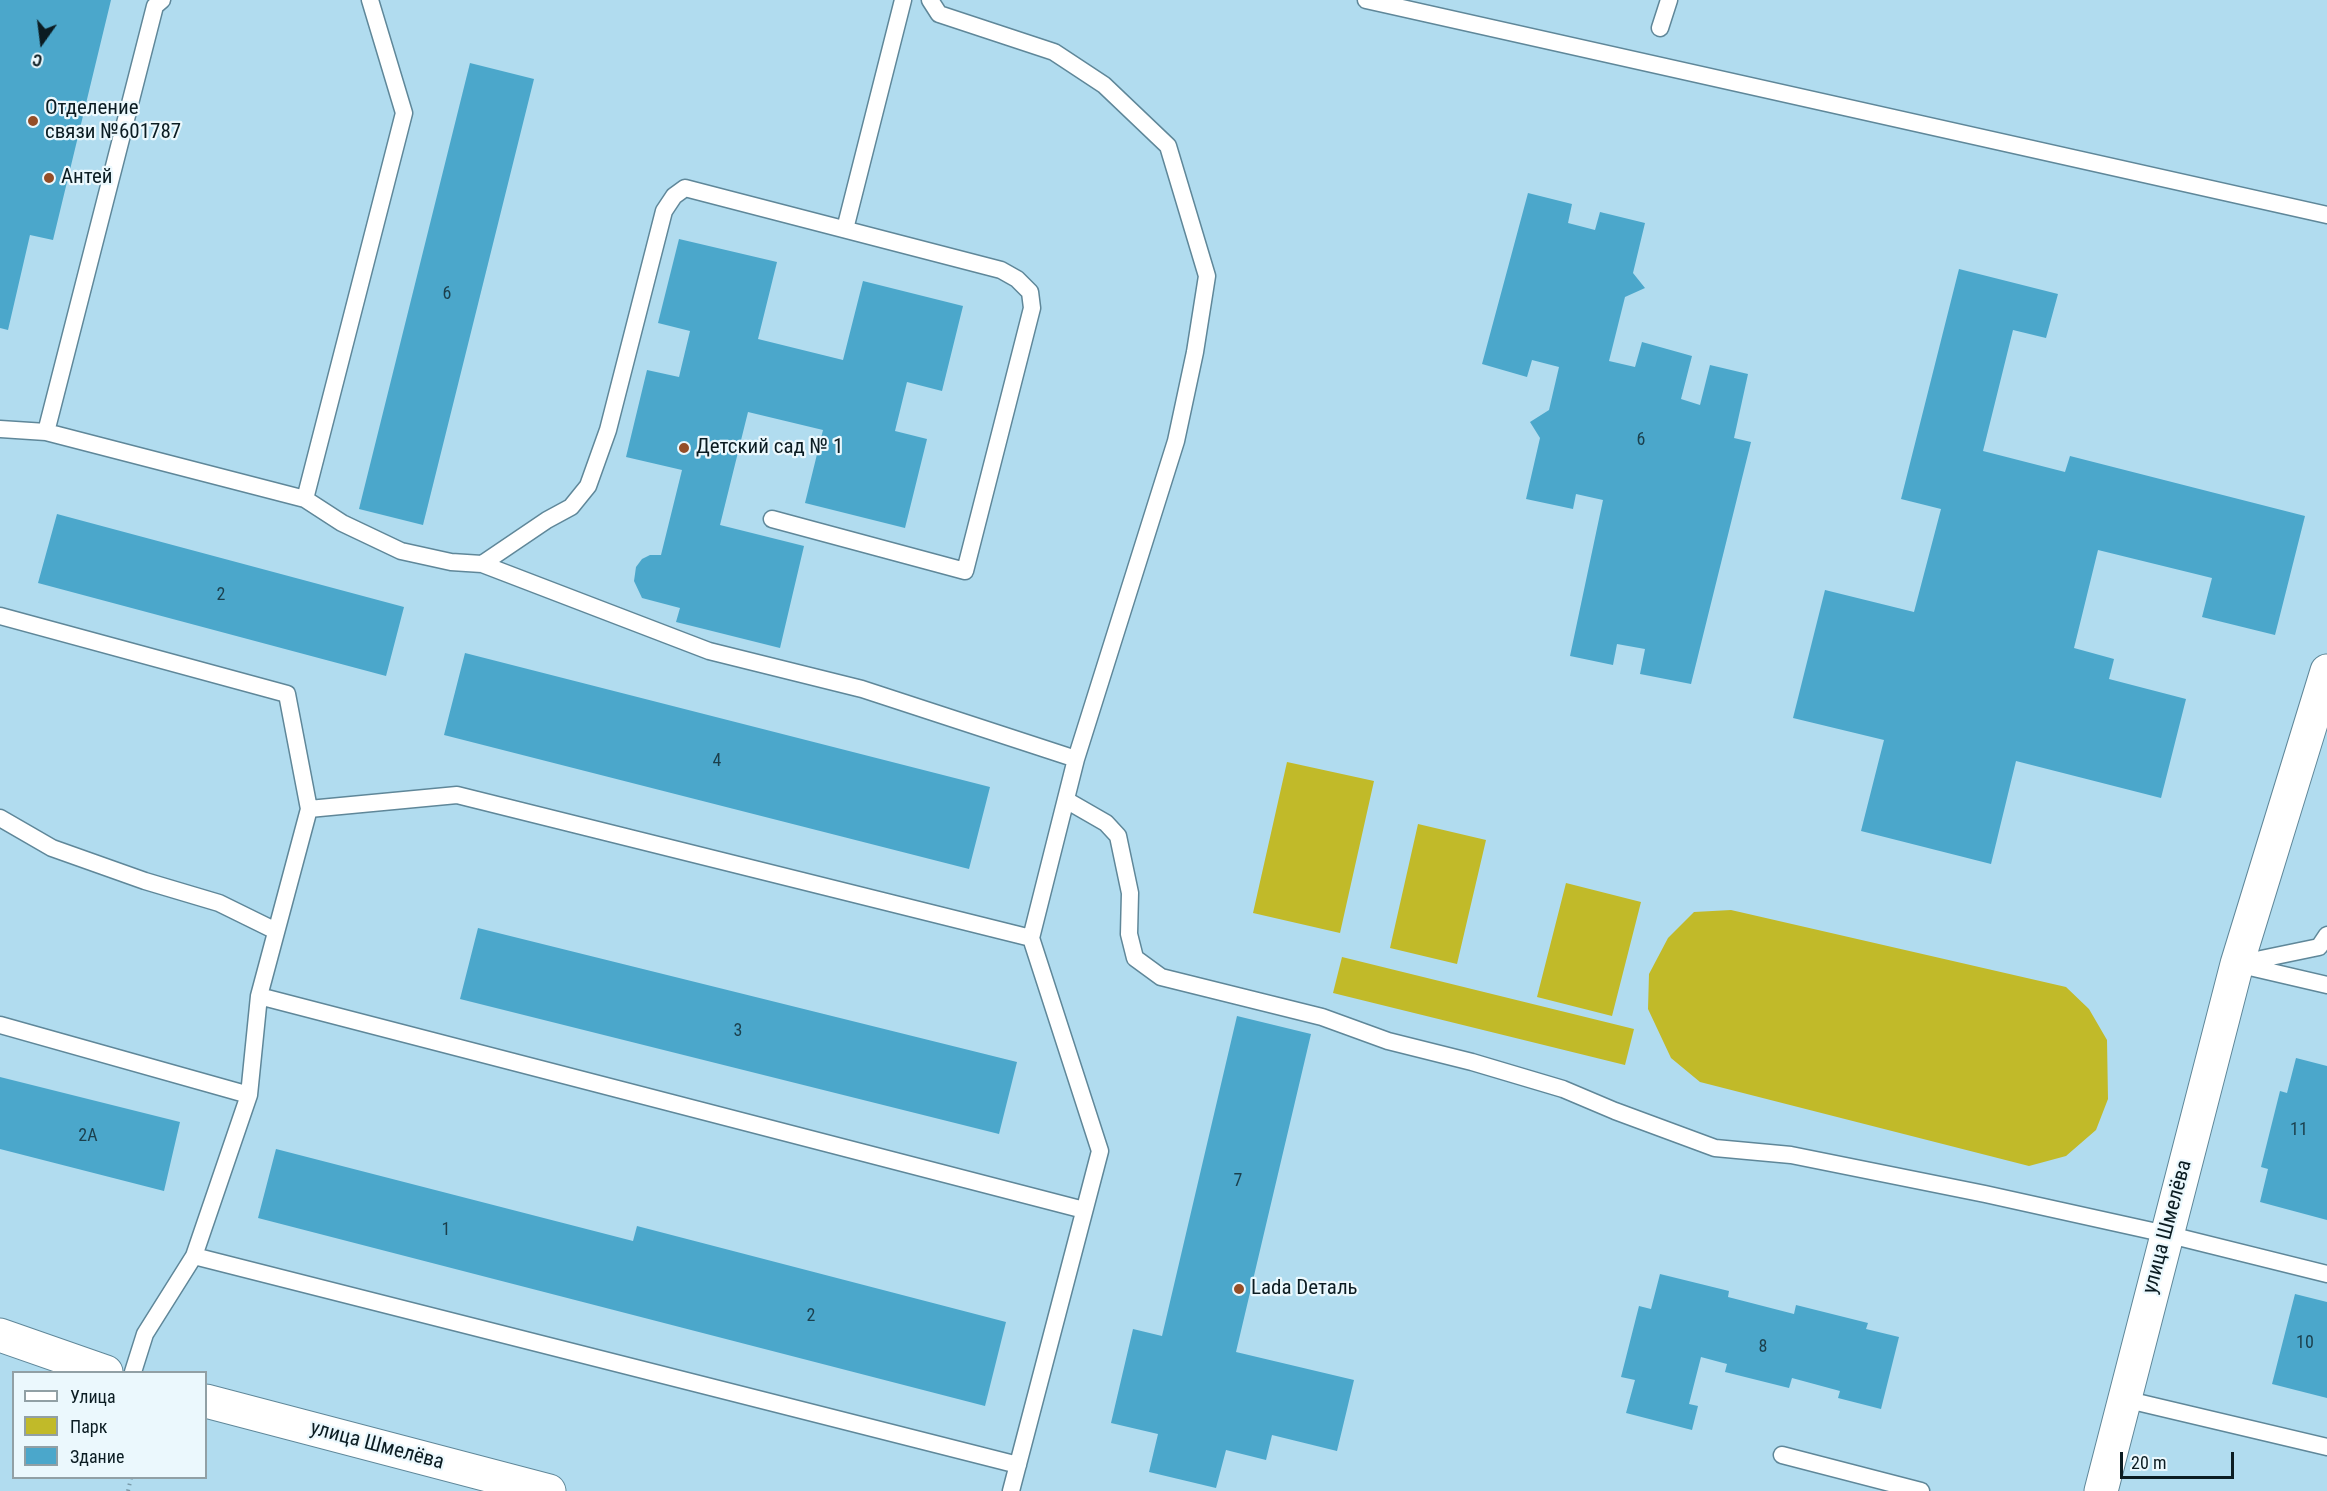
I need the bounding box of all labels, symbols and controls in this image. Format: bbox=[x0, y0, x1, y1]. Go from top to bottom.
north arrow bbox=[12, 12, 72, 72]
text: С bbox=[31, 50, 44, 70]
place label: Отделение связи №601787 bbox=[45, 96, 181, 146]
marker: Отделение связи №601787 bbox=[26, 114, 40, 128]
place label: Антей bbox=[61, 165, 112, 191]
marker: Антей bbox=[42, 171, 56, 185]
house number: 6 bbox=[443, 283, 451, 305]
house number: 6 bbox=[1637, 429, 1645, 451]
place label: Детский сад № 1 bbox=[696, 435, 843, 461]
marker: Детский сад № 1 bbox=[677, 441, 691, 455]
house number: 2 bbox=[217, 584, 225, 606]
house number: 4 bbox=[713, 750, 721, 772]
house number: 3 bbox=[734, 1020, 742, 1042]
house number: 11 bbox=[2290, 1119, 2308, 1141]
house number: 2А bbox=[78, 1125, 98, 1147]
street label: улица Шмелёва bbox=[2138, 1157, 2198, 1297]
house number: 7 bbox=[1234, 1170, 1242, 1192]
house number: 1 bbox=[442, 1219, 450, 1241]
place label: Lada Dеталь bbox=[1251, 1276, 1358, 1302]
marker: Lada Dеталь bbox=[1232, 1282, 1246, 1296]
house number: 2 bbox=[807, 1305, 815, 1327]
house number: 10 bbox=[2296, 1332, 2314, 1354]
house number: 8 bbox=[1759, 1336, 1767, 1358]
legend bbox=[12, 1371, 207, 1479]
text: Улица bbox=[70, 1386, 116, 1407]
text: Парк bbox=[70, 1416, 107, 1437]
street label: улица Шмелёва bbox=[307, 1416, 447, 1476]
scale bar bbox=[2123, 1440, 2237, 1478]
text: Здание bbox=[70, 1446, 124, 1467]
text: 20 m bbox=[2131, 1452, 2166, 1473]

